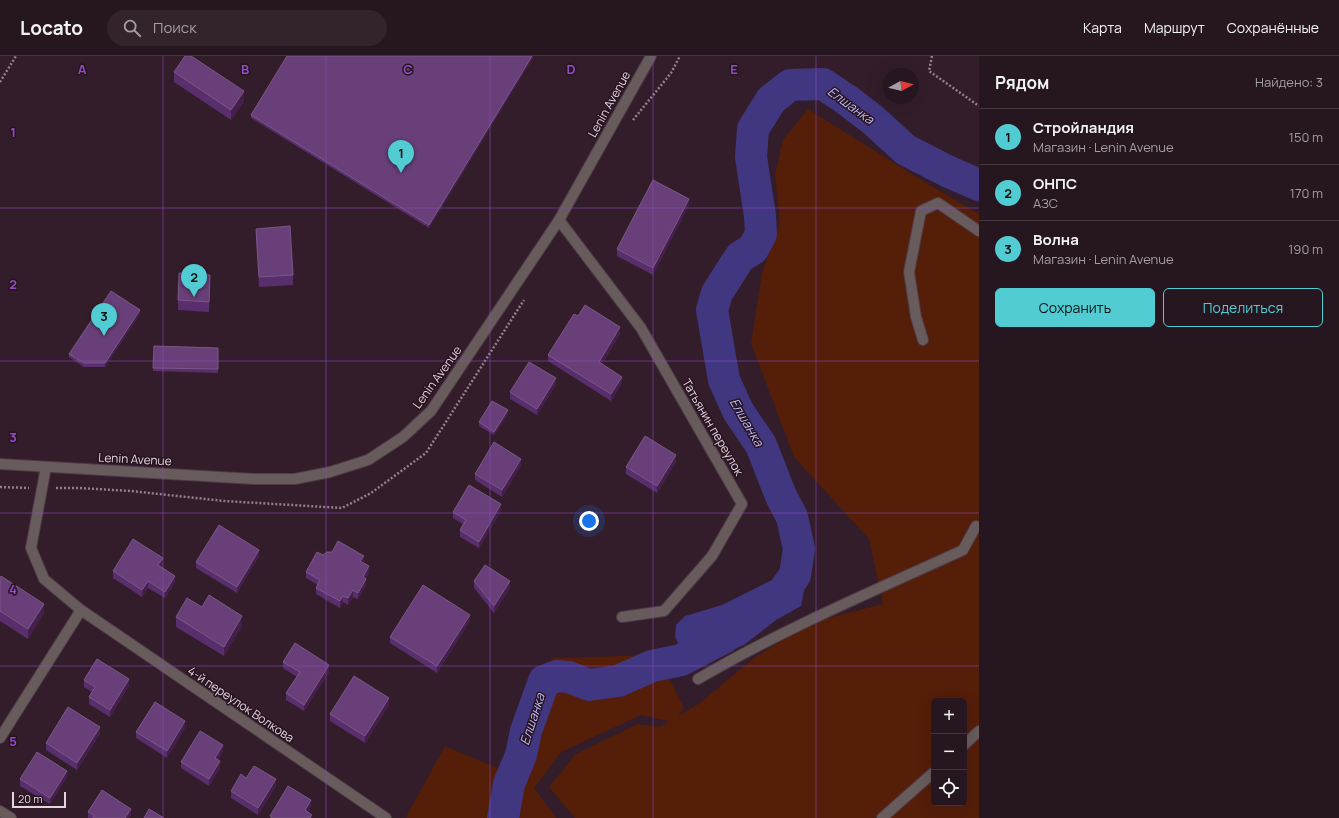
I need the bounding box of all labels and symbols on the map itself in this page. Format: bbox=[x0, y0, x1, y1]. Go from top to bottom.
text: A bbox=[78, 60, 87, 78]
text: B bbox=[241, 60, 249, 78]
text: C bbox=[403, 60, 413, 78]
text: D bbox=[566, 60, 576, 78]
text: E bbox=[730, 60, 738, 78]
street label: Lenin Avenue bbox=[584, 68, 634, 140]
north arrow bbox=[883, 68, 919, 104]
water label: Елшанка bbox=[824, 82, 878, 128]
text: 1 bbox=[10, 123, 16, 141]
pin: 1 bbox=[388, 140, 414, 173]
pin: 2 bbox=[181, 264, 207, 297]
text: 2 bbox=[9, 275, 17, 293]
pin: 3 bbox=[91, 303, 117, 336]
street label: Lenin Avenue bbox=[409, 342, 465, 412]
street label: Татьянин переулок bbox=[678, 375, 748, 480]
water label: Елшанка bbox=[726, 394, 769, 450]
text: 3 bbox=[9, 428, 17, 446]
street label: Lenin Avenue bbox=[98, 449, 172, 469]
your location bbox=[579, 511, 599, 531]
text: 4 bbox=[9, 580, 17, 598]
street label: 4-й переулок Волкова bbox=[184, 662, 298, 746]
water label: Елшанка bbox=[515, 690, 549, 747]
text: 5 bbox=[9, 732, 17, 750]
scale bar bbox=[12, 790, 66, 809]

